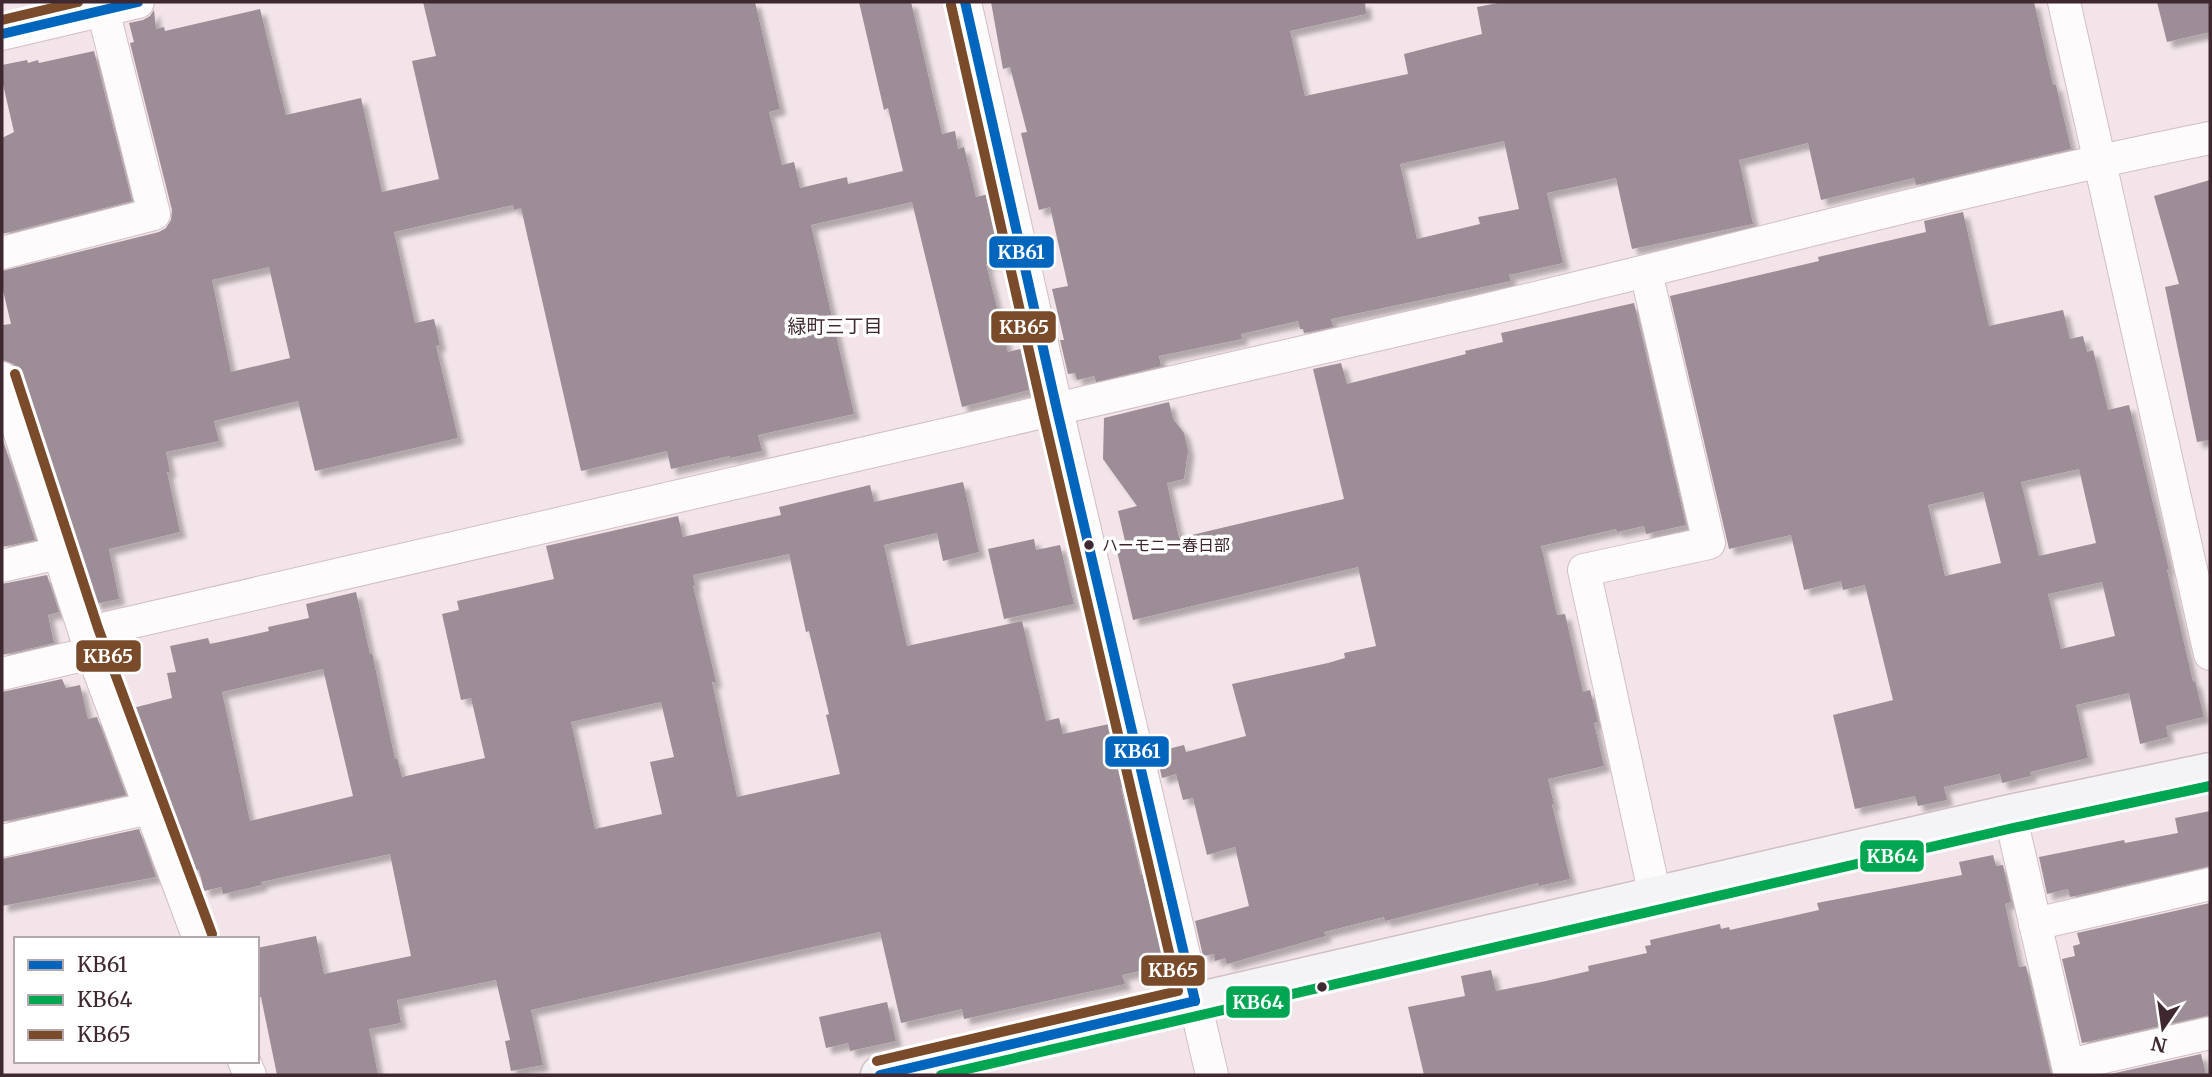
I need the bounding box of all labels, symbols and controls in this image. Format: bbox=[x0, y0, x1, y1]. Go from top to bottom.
line badge: KB61 bbox=[988, 235, 1055, 269]
text: KB61 bbox=[997, 240, 1045, 264]
line badge: KB65 bbox=[990, 310, 1057, 344]
district label: 緑町三丁目 bbox=[787, 314, 883, 338]
text: KB65 bbox=[999, 315, 1049, 339]
place label: ハーモニー春日部 bbox=[1102, 535, 1230, 555]
marker: ハーモニー春日部 bbox=[1082, 538, 1096, 552]
line badge: KB65 bbox=[75, 639, 142, 673]
text: KB65 bbox=[83, 644, 133, 668]
line badge: KB61 bbox=[1104, 735, 1170, 768]
text: KB61 bbox=[1113, 739, 1161, 763]
line badge: KB64 bbox=[1859, 839, 1925, 873]
text: KB64 bbox=[1866, 844, 1918, 868]
legend bbox=[14, 937, 259, 1063]
text: KB61 bbox=[77, 951, 128, 978]
line badge: KB65 bbox=[1140, 954, 1206, 987]
text: KB65 bbox=[1148, 958, 1198, 982]
unlabelled marker bbox=[1315, 980, 1329, 994]
line badge: KB64 bbox=[1225, 985, 1291, 1019]
text: KB64 bbox=[77, 986, 132, 1013]
text: KB64 bbox=[1232, 990, 1284, 1014]
north arrow bbox=[2128, 993, 2198, 1063]
text: KB65 bbox=[77, 1021, 131, 1048]
text: N bbox=[2149, 1031, 2169, 1058]

